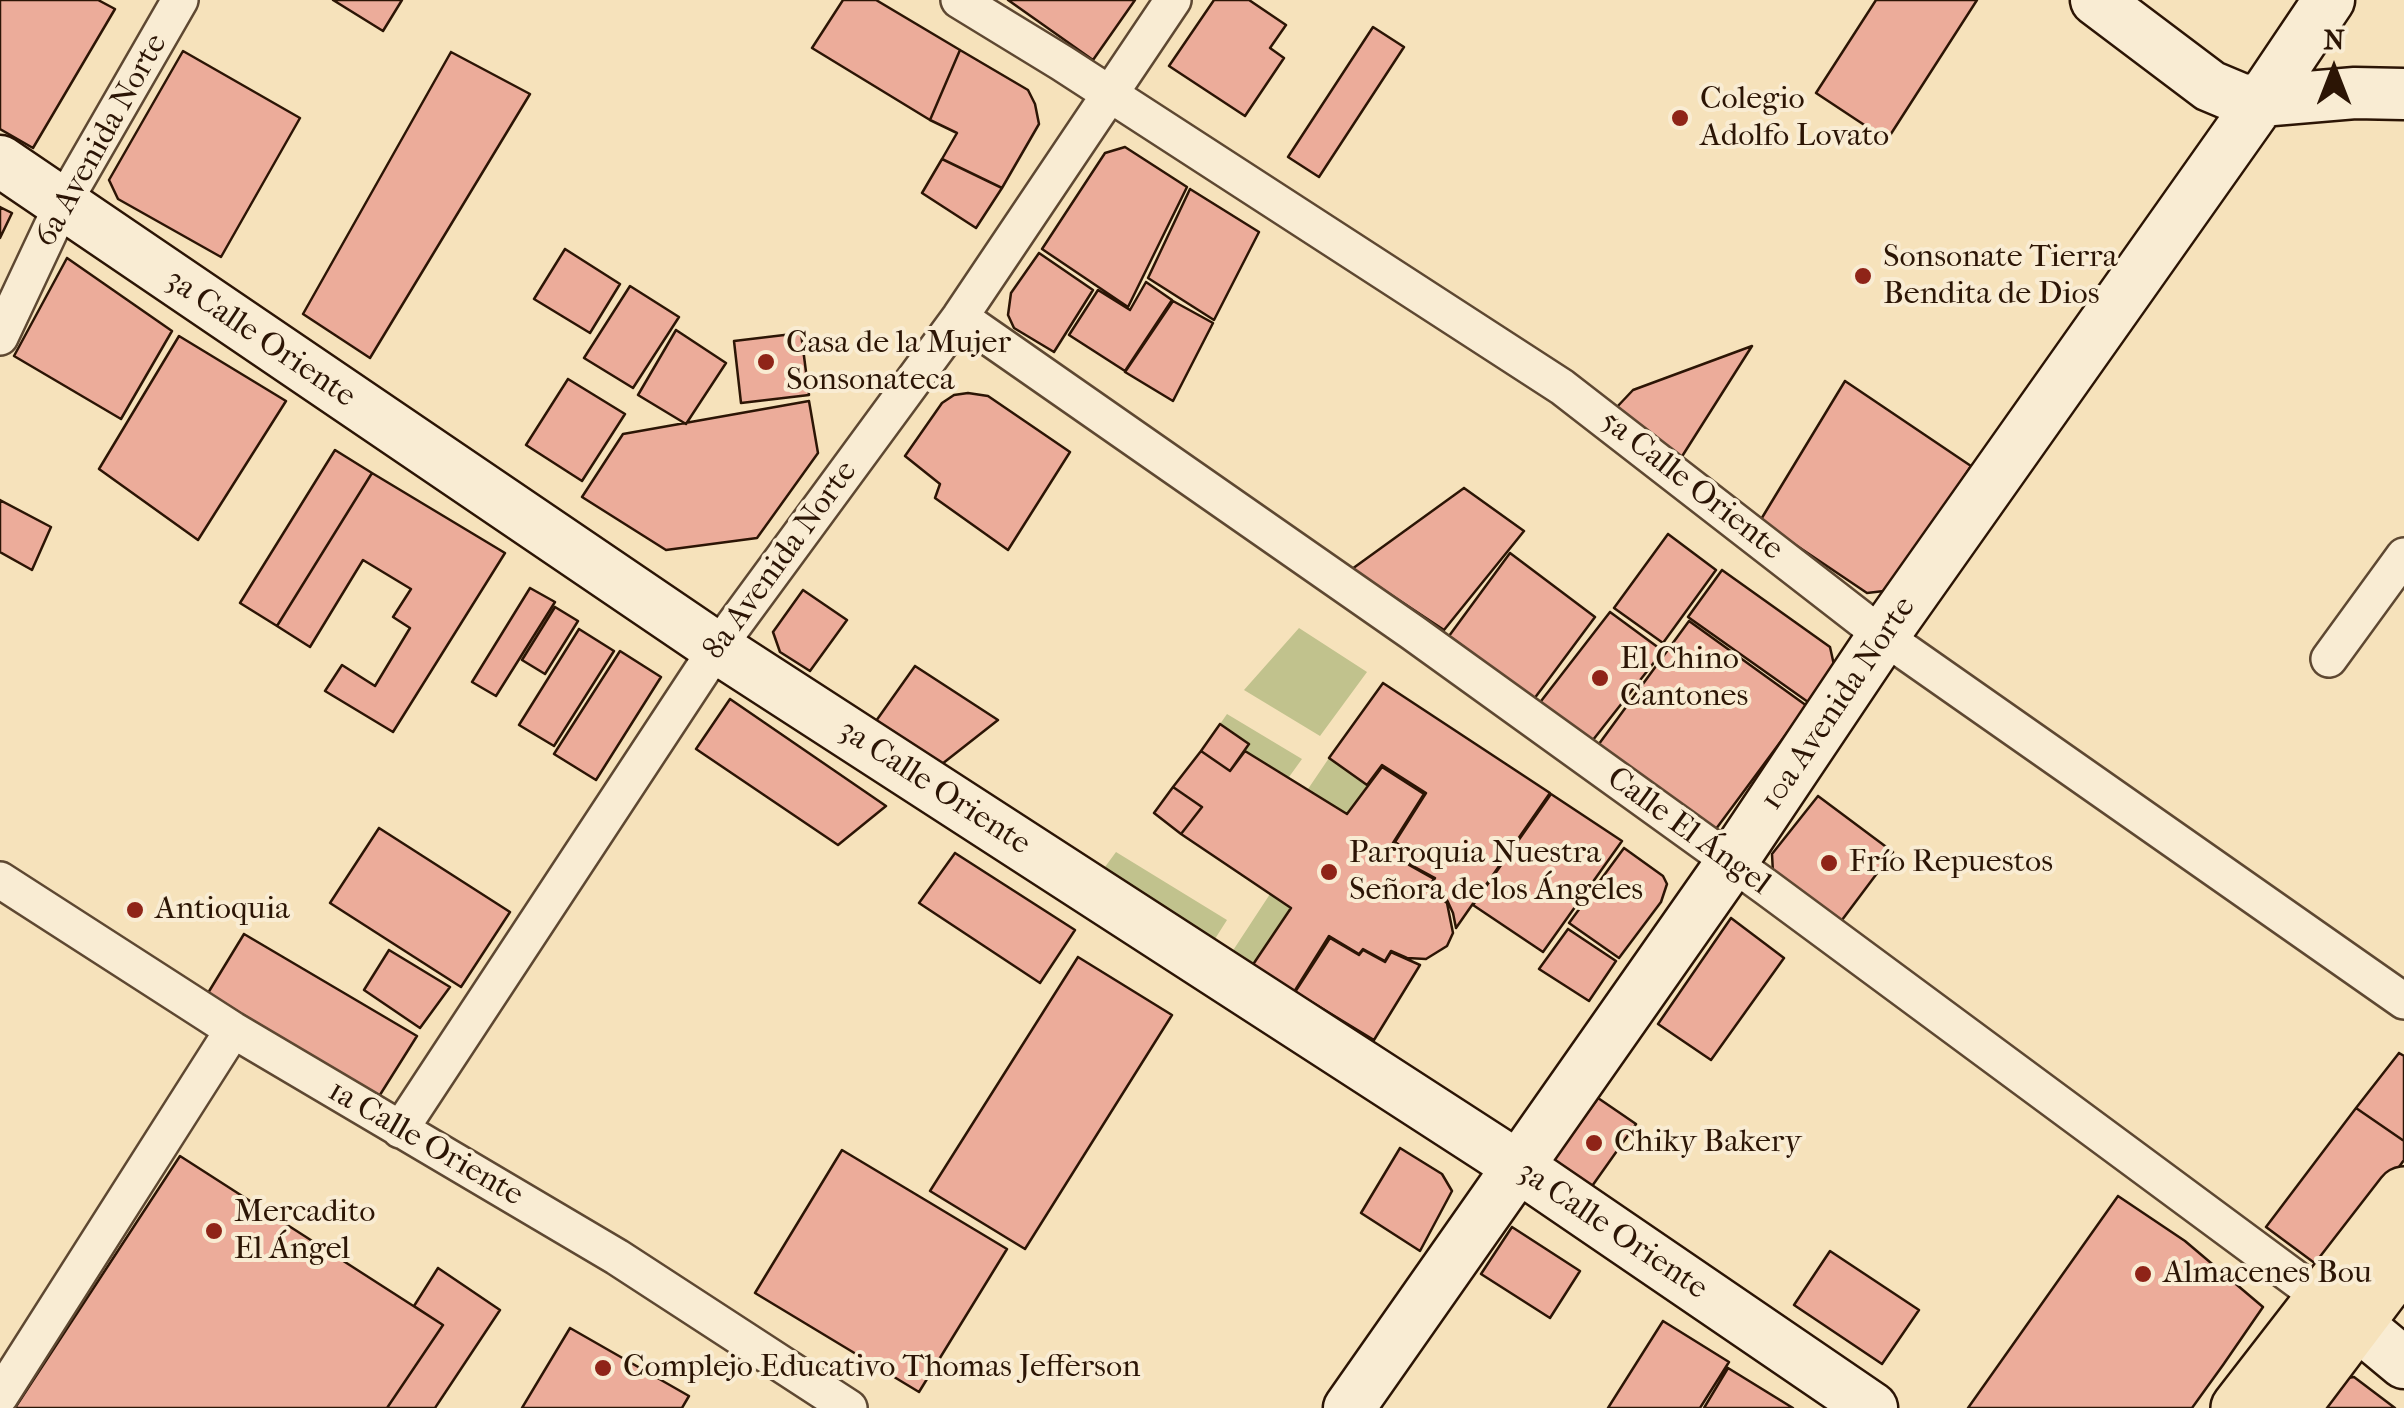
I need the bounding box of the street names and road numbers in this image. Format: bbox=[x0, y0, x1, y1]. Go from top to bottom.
street label: 6a Avenida Norte bbox=[28, 28, 176, 254]
street label: 3a Calle Oriente bbox=[158, 261, 362, 417]
street label: 5a Calle Oriente bbox=[1592, 403, 1790, 569]
street label: 8a Avenida Norte bbox=[696, 454, 866, 668]
street label: 10a Avenida Norte bbox=[1753, 590, 1925, 818]
street label: 3a Calle Oriente bbox=[831, 712, 1037, 864]
street label: Calle El Ángel bbox=[1599, 760, 1777, 904]
street label: 1a Calle Oriente bbox=[320, 1073, 530, 1215]
street label: 3a Calle Oriente bbox=[1510, 1153, 1714, 1309]

